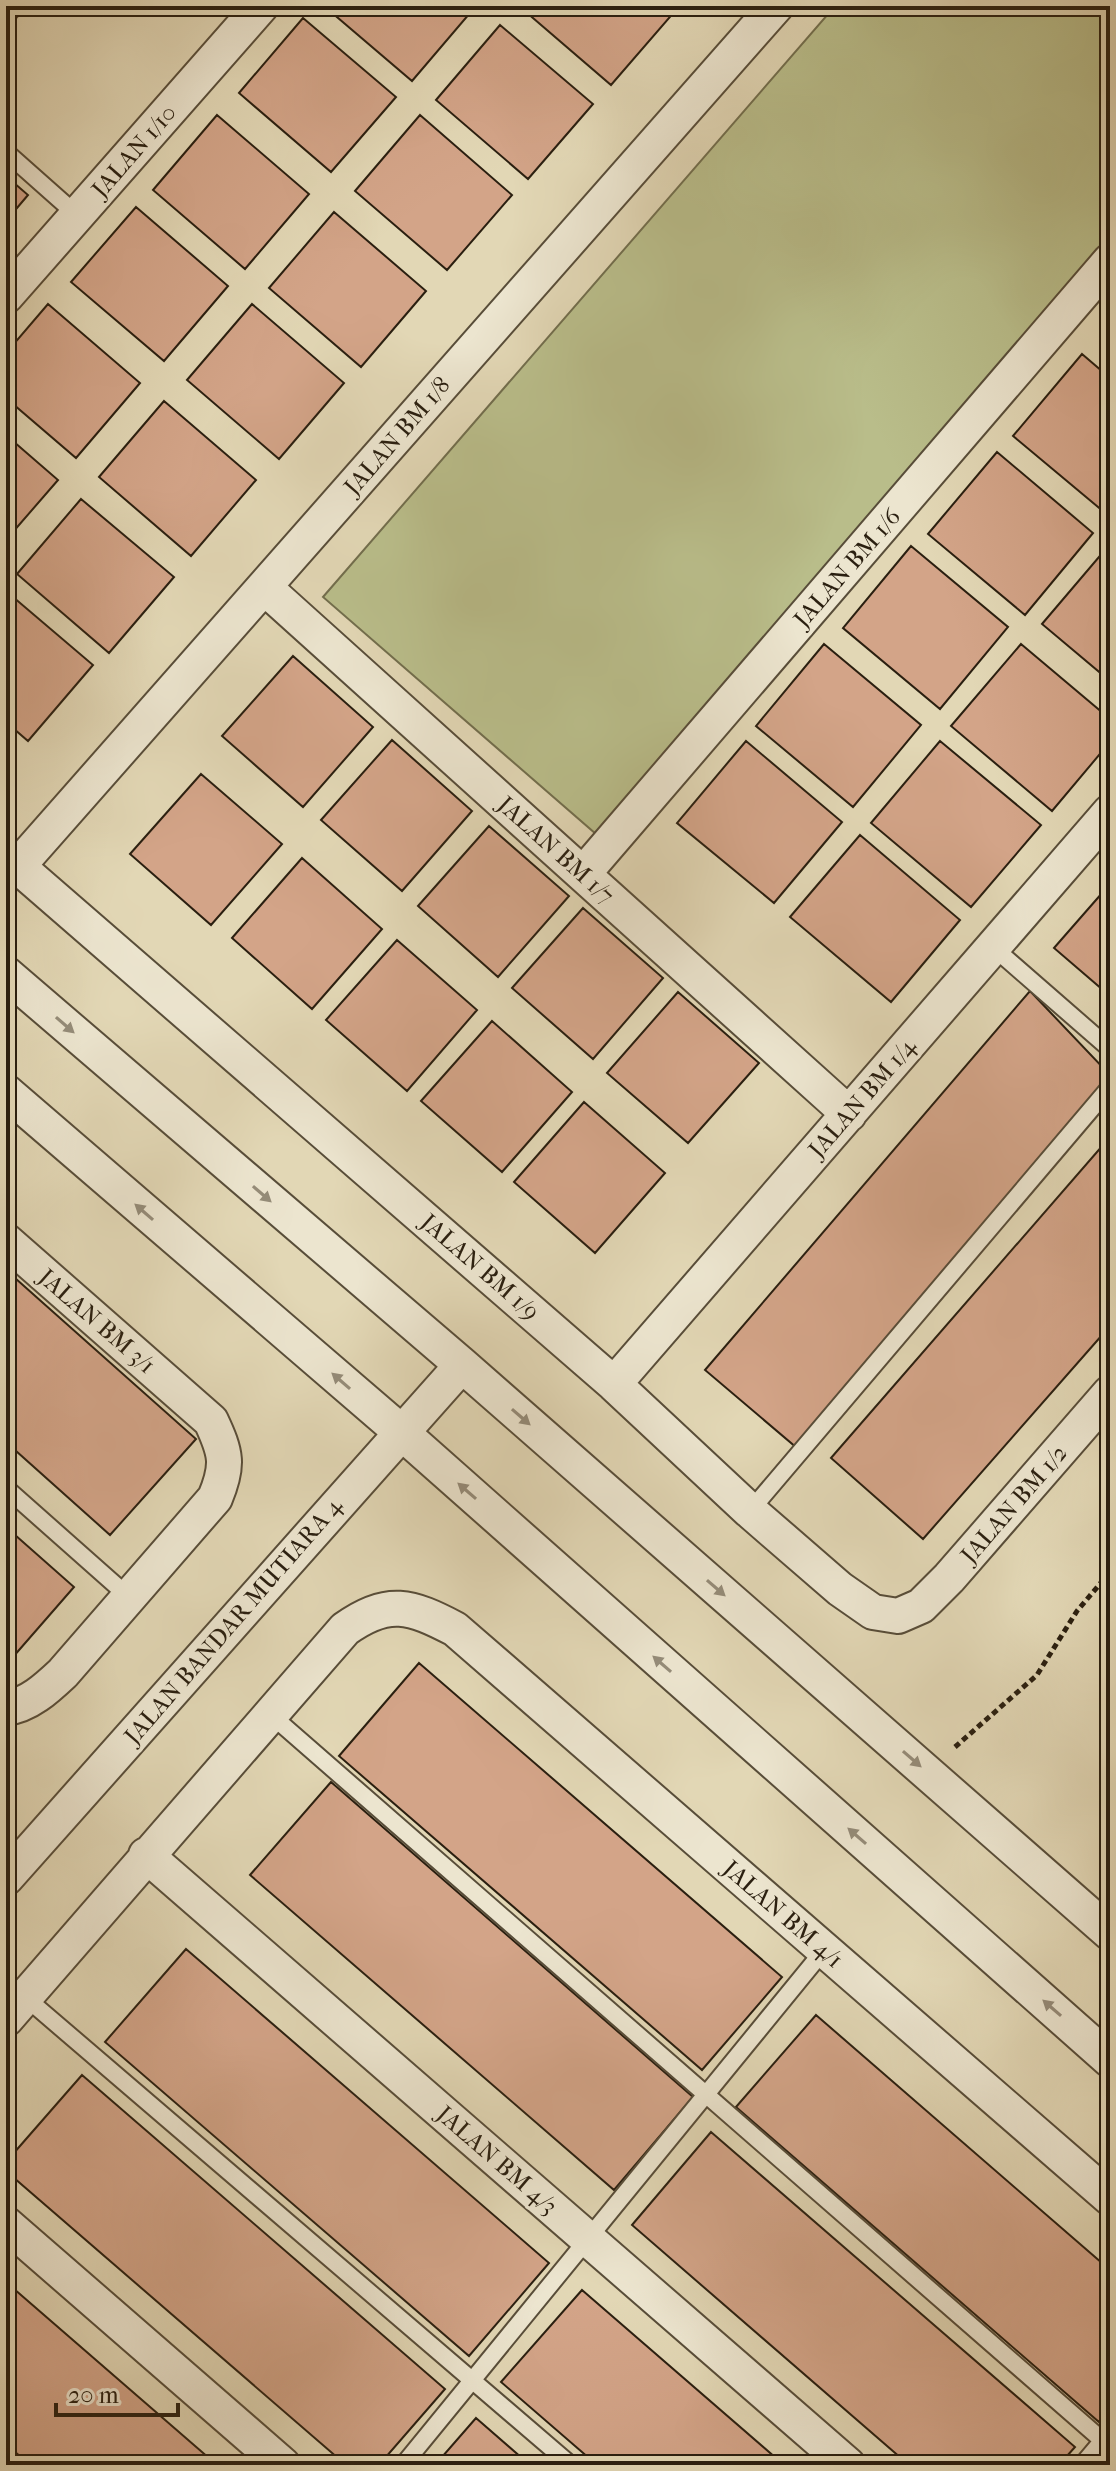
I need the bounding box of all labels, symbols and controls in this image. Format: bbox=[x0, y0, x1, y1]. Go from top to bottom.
street label: JALAN 1/10 bbox=[85, 99, 182, 205]
street label: JALAN BM 1/8 bbox=[337, 371, 456, 502]
street label: JALAN BM 1/6 bbox=[786, 502, 907, 635]
street label: JALAN BM 1/7 bbox=[491, 789, 620, 910]
one-way arrow bbox=[56, 1015, 75, 1033]
street label: JALAN BM 1/4 bbox=[801, 1032, 922, 1165]
one-way arrow bbox=[252, 1185, 272, 1202]
one-way arrow bbox=[135, 1204, 155, 1221]
street label: JALAN BM 1/9 bbox=[414, 1207, 545, 1326]
street label: JALAN BM 3/1 bbox=[32, 1262, 161, 1379]
one-way arrow bbox=[332, 1373, 352, 1390]
one-way arrow bbox=[510, 1408, 530, 1425]
street label: JALAN BM 1/2 bbox=[954, 1439, 1073, 1570]
one-way arrow bbox=[458, 1483, 477, 1501]
street label: JALAN BANDAR MUTIARA 4 bbox=[117, 1492, 348, 1751]
one-way arrow bbox=[706, 1579, 726, 1596]
one-way arrow bbox=[653, 1655, 672, 1673]
one-way arrow bbox=[902, 1750, 922, 1767]
one-way arrow bbox=[847, 1828, 867, 1845]
street label: JALAN BM 4/1 bbox=[716, 1853, 849, 1974]
one-way arrow bbox=[1042, 2000, 1062, 2017]
street label: JALAN BM 4/3 bbox=[429, 2099, 563, 2220]
scale bar bbox=[56, 2367, 178, 2417]
text: 20 m bbox=[68, 2381, 119, 2409]

